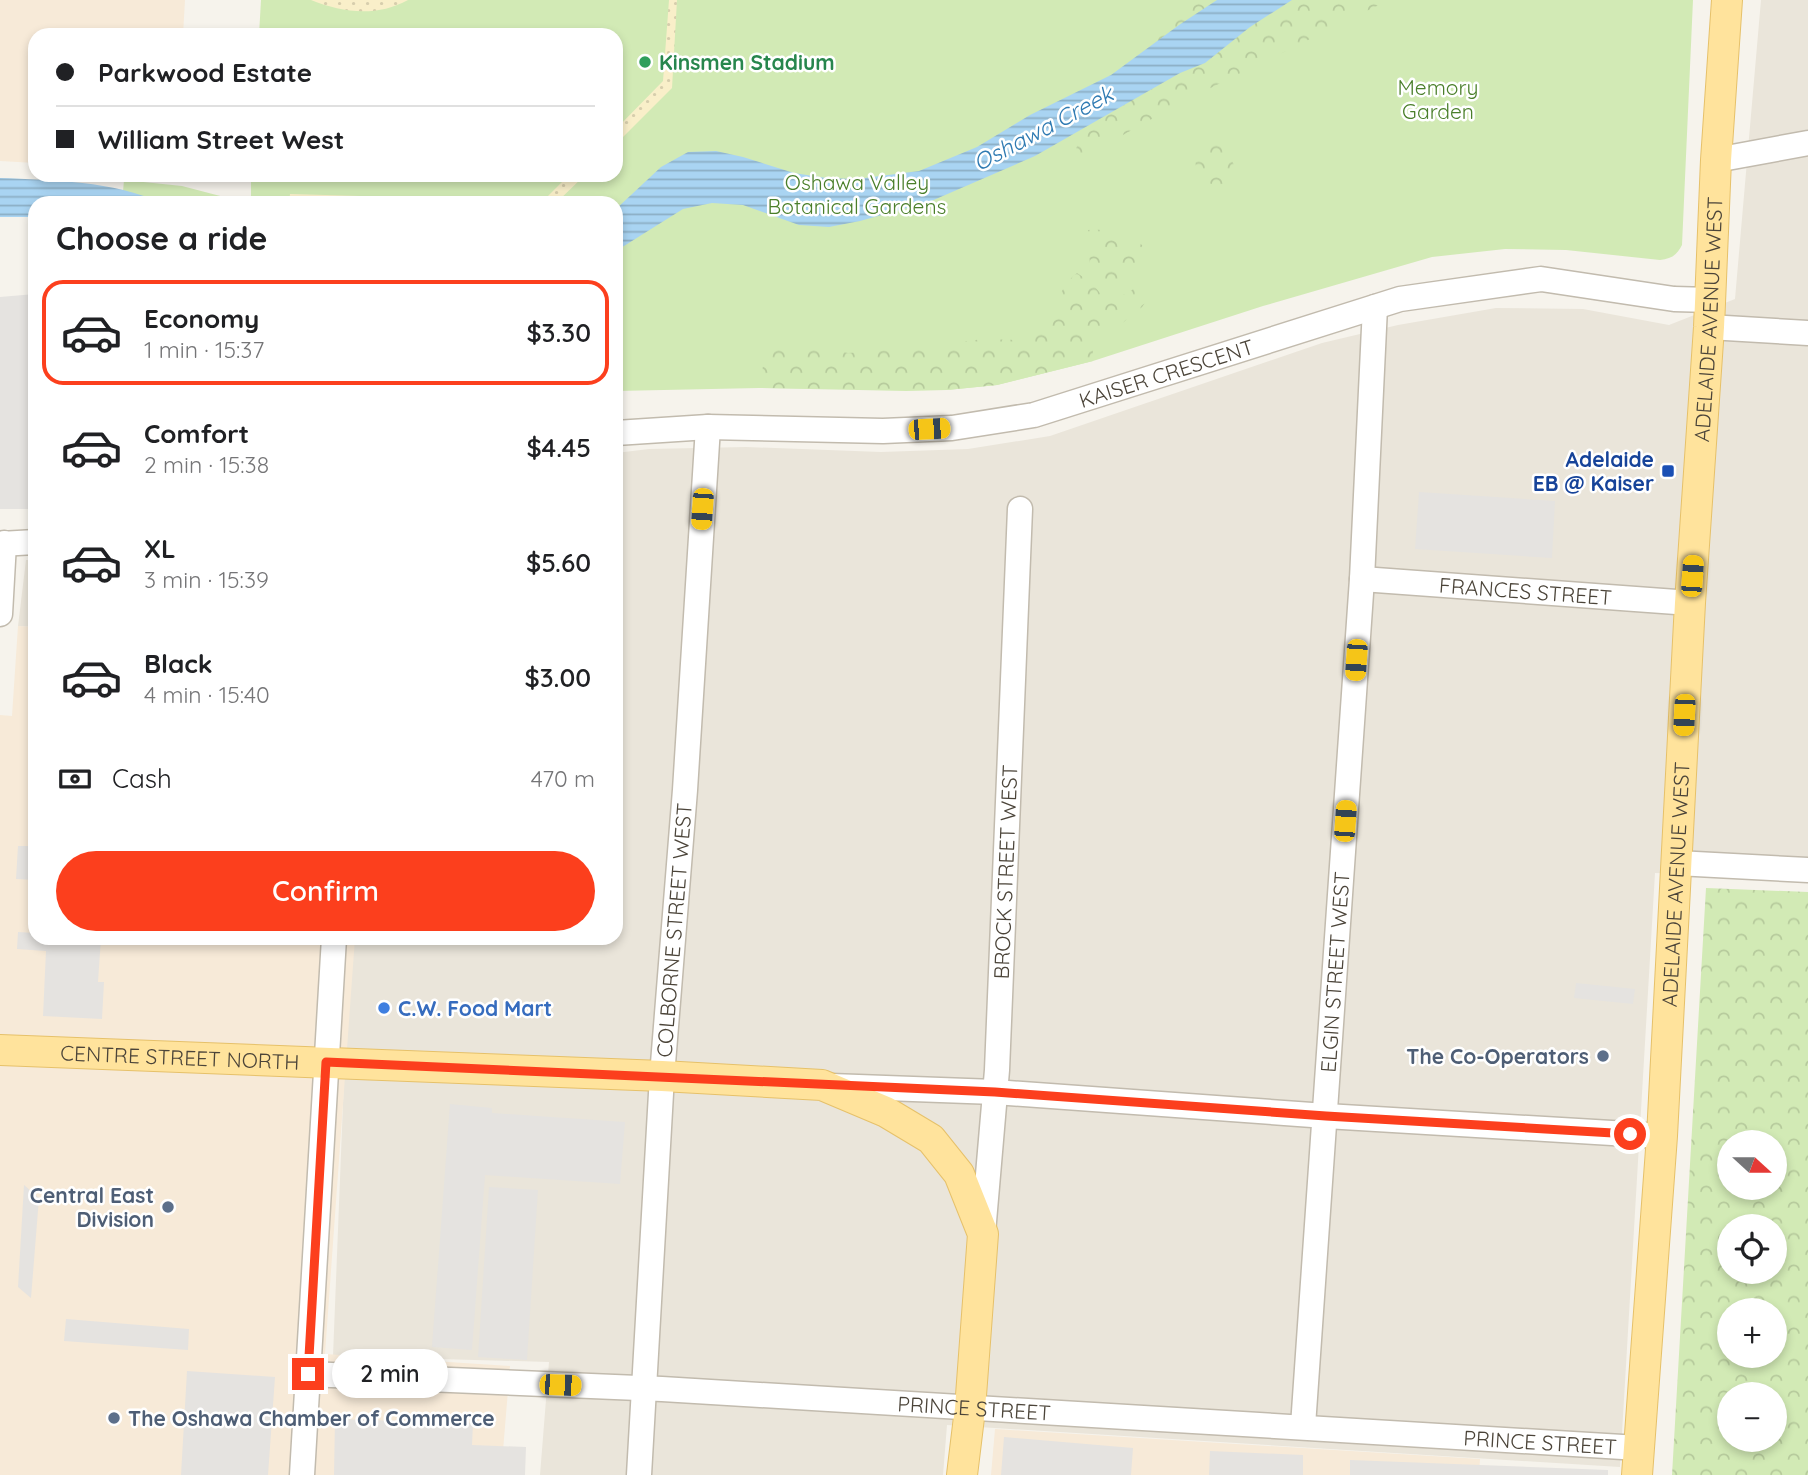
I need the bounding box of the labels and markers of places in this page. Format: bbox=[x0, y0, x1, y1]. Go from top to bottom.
place label: Kinsmen Stadium bbox=[659, 49, 835, 75]
marker: Kinsmen Stadium bbox=[637, 54, 653, 70]
place label: Adelaide EB @ Kaiser bbox=[1533, 446, 1654, 496]
marker: Adelaide EB @ Kaiser bbox=[1660, 463, 1676, 479]
place label: C.W. Food Mart bbox=[398, 995, 552, 1021]
marker: C.W. Food Mart bbox=[376, 1000, 392, 1016]
place label: The Co-Operators bbox=[1406, 1043, 1589, 1069]
marker: The Co-Operators bbox=[1595, 1048, 1611, 1064]
place label: Central East Division bbox=[30, 1182, 154, 1232]
marker: Central East Division bbox=[160, 1199, 176, 1215]
place label: The Oshawa Chamber of Commerce bbox=[128, 1405, 495, 1431]
marker: The Oshawa Chamber of Commerce bbox=[106, 1410, 122, 1426]

